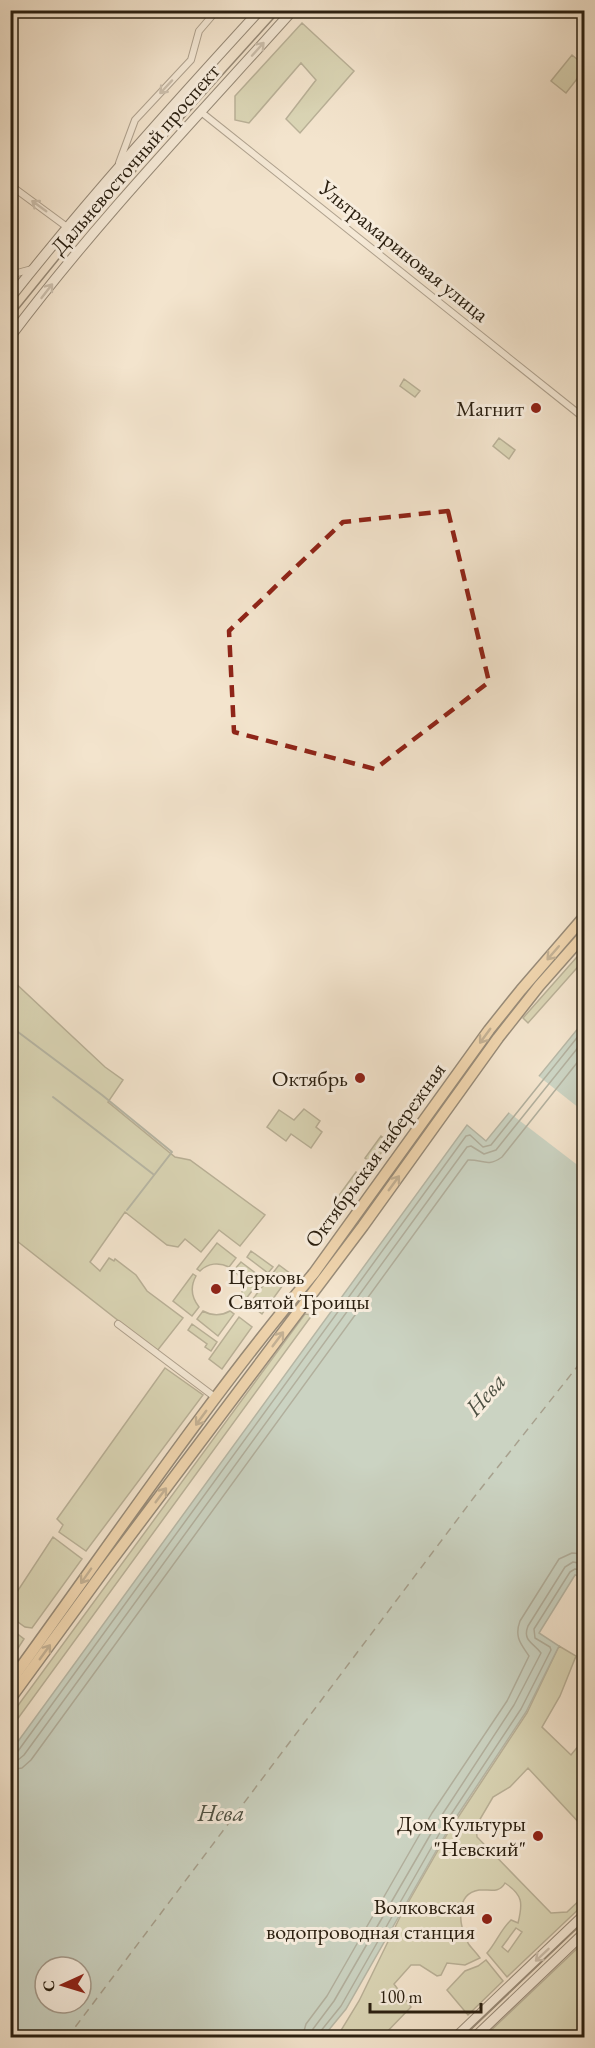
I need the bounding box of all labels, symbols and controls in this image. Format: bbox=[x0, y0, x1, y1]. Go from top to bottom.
one-way arrow bbox=[251, 42, 265, 57]
street label: Дальневосточный проспект bbox=[44, 57, 226, 261]
one-way arrow bbox=[159, 79, 173, 94]
street label: Ультрамариновая улица bbox=[312, 173, 495, 329]
one-way arrow bbox=[31, 200, 47, 212]
one-way arrow bbox=[40, 283, 53, 299]
place label: Магнит bbox=[456, 394, 524, 423]
marker: Магнит bbox=[529, 401, 543, 415]
one-way arrow bbox=[546, 945, 559, 961]
one-way arrow bbox=[478, 1028, 491, 1044]
street label: Октябрьская набережная bbox=[298, 1056, 452, 1253]
place label: Октябрь bbox=[272, 1064, 348, 1093]
marker: Октябрь bbox=[353, 1071, 367, 1085]
one-way arrow bbox=[388, 1175, 400, 1191]
place label: Церковь Святой Троицы bbox=[228, 1262, 370, 1316]
marker: Церковь Святой Троицы bbox=[209, 1282, 223, 1296]
one-way arrow bbox=[271, 1332, 284, 1348]
water label: Нева bbox=[457, 1366, 512, 1423]
one-way arrow bbox=[195, 1410, 207, 1426]
one-way arrow bbox=[154, 1487, 167, 1503]
one-way arrow bbox=[80, 1567, 92, 1584]
one-way arrow bbox=[39, 1645, 51, 1661]
water label: Нева bbox=[196, 1797, 245, 1828]
place label: Дом Культуры "Невский" bbox=[397, 1809, 526, 1863]
marker: Дом Культуры "Невский" bbox=[531, 1829, 545, 1843]
place label: Волковская водопроводная станция bbox=[266, 1892, 475, 1946]
marker: Волковская водопроводная станция bbox=[480, 1912, 494, 1926]
one-way arrow bbox=[535, 1948, 550, 1962]
north arrow bbox=[33, 1955, 93, 2015]
scale bar bbox=[370, 1976, 481, 2014]
text: С bbox=[38, 1980, 59, 1992]
text: 100 m bbox=[379, 1985, 423, 2008]

